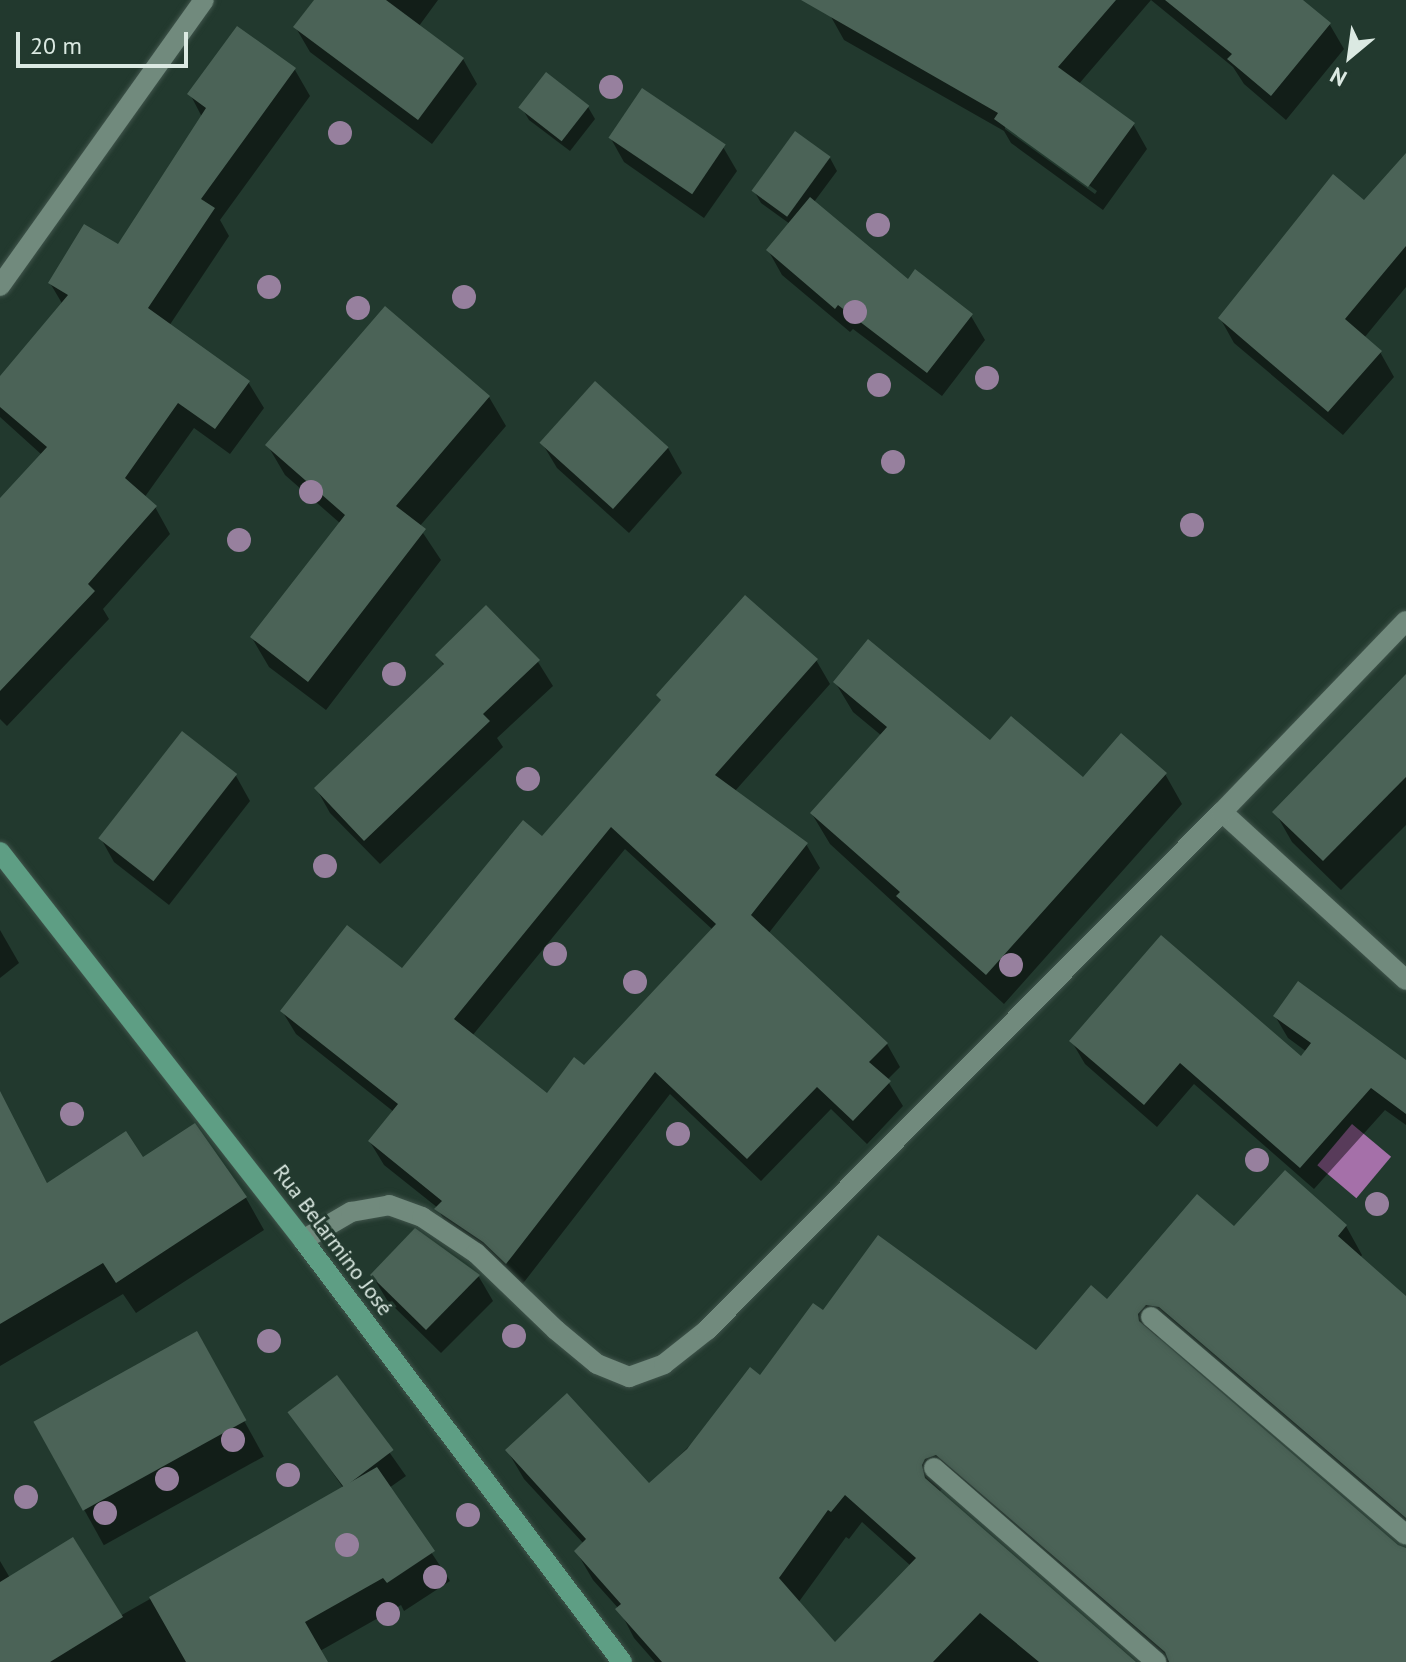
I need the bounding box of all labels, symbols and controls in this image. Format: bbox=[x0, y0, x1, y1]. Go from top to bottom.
scale bar bbox=[20, 16, 192, 66]
north arrow bbox=[1310, 16, 1390, 96]
text: 20 m bbox=[30, 30, 82, 61]
text: N bbox=[1325, 61, 1351, 93]
street label: Rua Belarmino José bbox=[268, 1159, 398, 1321]

